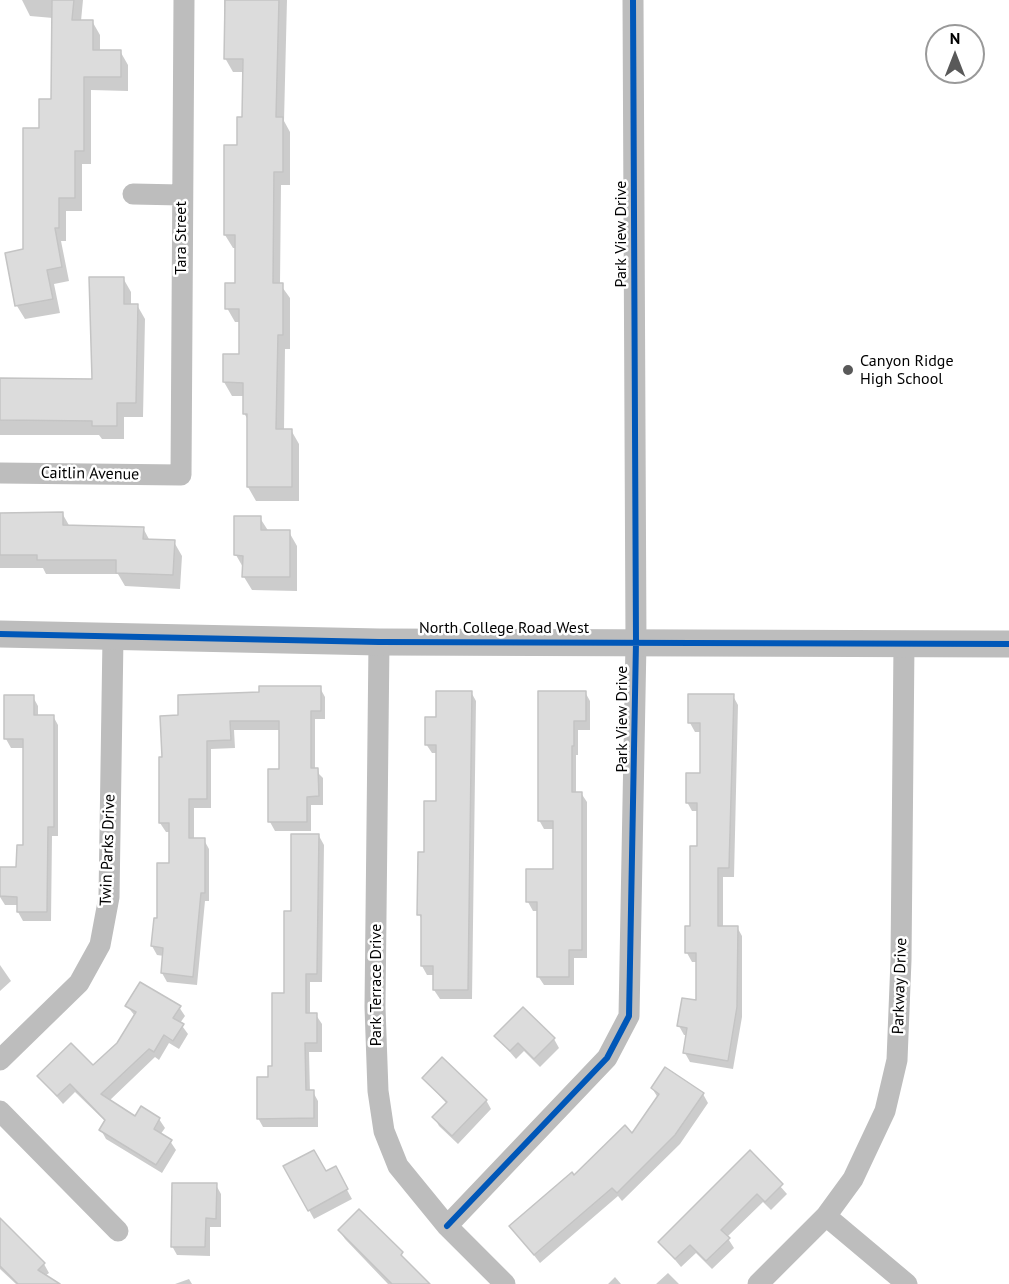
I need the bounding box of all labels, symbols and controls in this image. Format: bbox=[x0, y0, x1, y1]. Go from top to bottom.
north arrow bbox=[925, 24, 985, 84]
text: N bbox=[950, 28, 960, 48]
street label: Park View Drive bbox=[611, 181, 631, 287]
street label: Tara Street bbox=[171, 201, 191, 275]
place label: Canyon Ridge High School bbox=[860, 351, 954, 389]
marker: Canyon Ridge High School bbox=[841, 363, 855, 377]
street label: Caitlin Avenue bbox=[41, 464, 139, 484]
street label: North College Road West bbox=[419, 618, 589, 638]
street label: Park View Drive bbox=[612, 666, 632, 772]
street label: Twin Parks Drive bbox=[96, 794, 120, 906]
street label: Park Terrace Drive bbox=[366, 924, 386, 1046]
street label: Parkway Drive bbox=[889, 937, 911, 1035]

